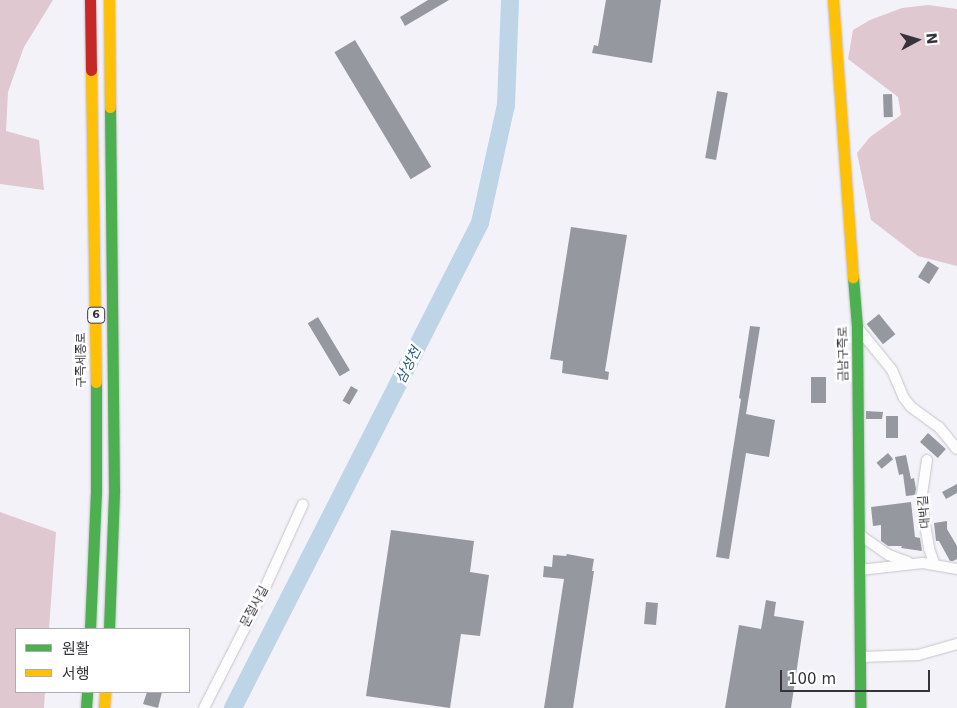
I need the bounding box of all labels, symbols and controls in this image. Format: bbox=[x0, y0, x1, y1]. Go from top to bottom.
north arrow bbox=[892, 15, 942, 65]
text: N bbox=[923, 32, 940, 45]
road number: 6 bbox=[86, 306, 106, 324]
street label: 금남구즉로 bbox=[836, 326, 852, 382]
street label: 구즉세종로 bbox=[75, 332, 89, 388]
water label: 삼성천 bbox=[392, 344, 424, 386]
street label: 대박길 bbox=[916, 495, 934, 529]
street label: 문절사길 bbox=[238, 584, 272, 630]
legend bbox=[15, 628, 190, 693]
text: 원활 bbox=[62, 640, 90, 658]
scale bar bbox=[782, 660, 932, 692]
text: 서행 bbox=[62, 665, 90, 683]
text: 100 m bbox=[788, 670, 836, 688]

